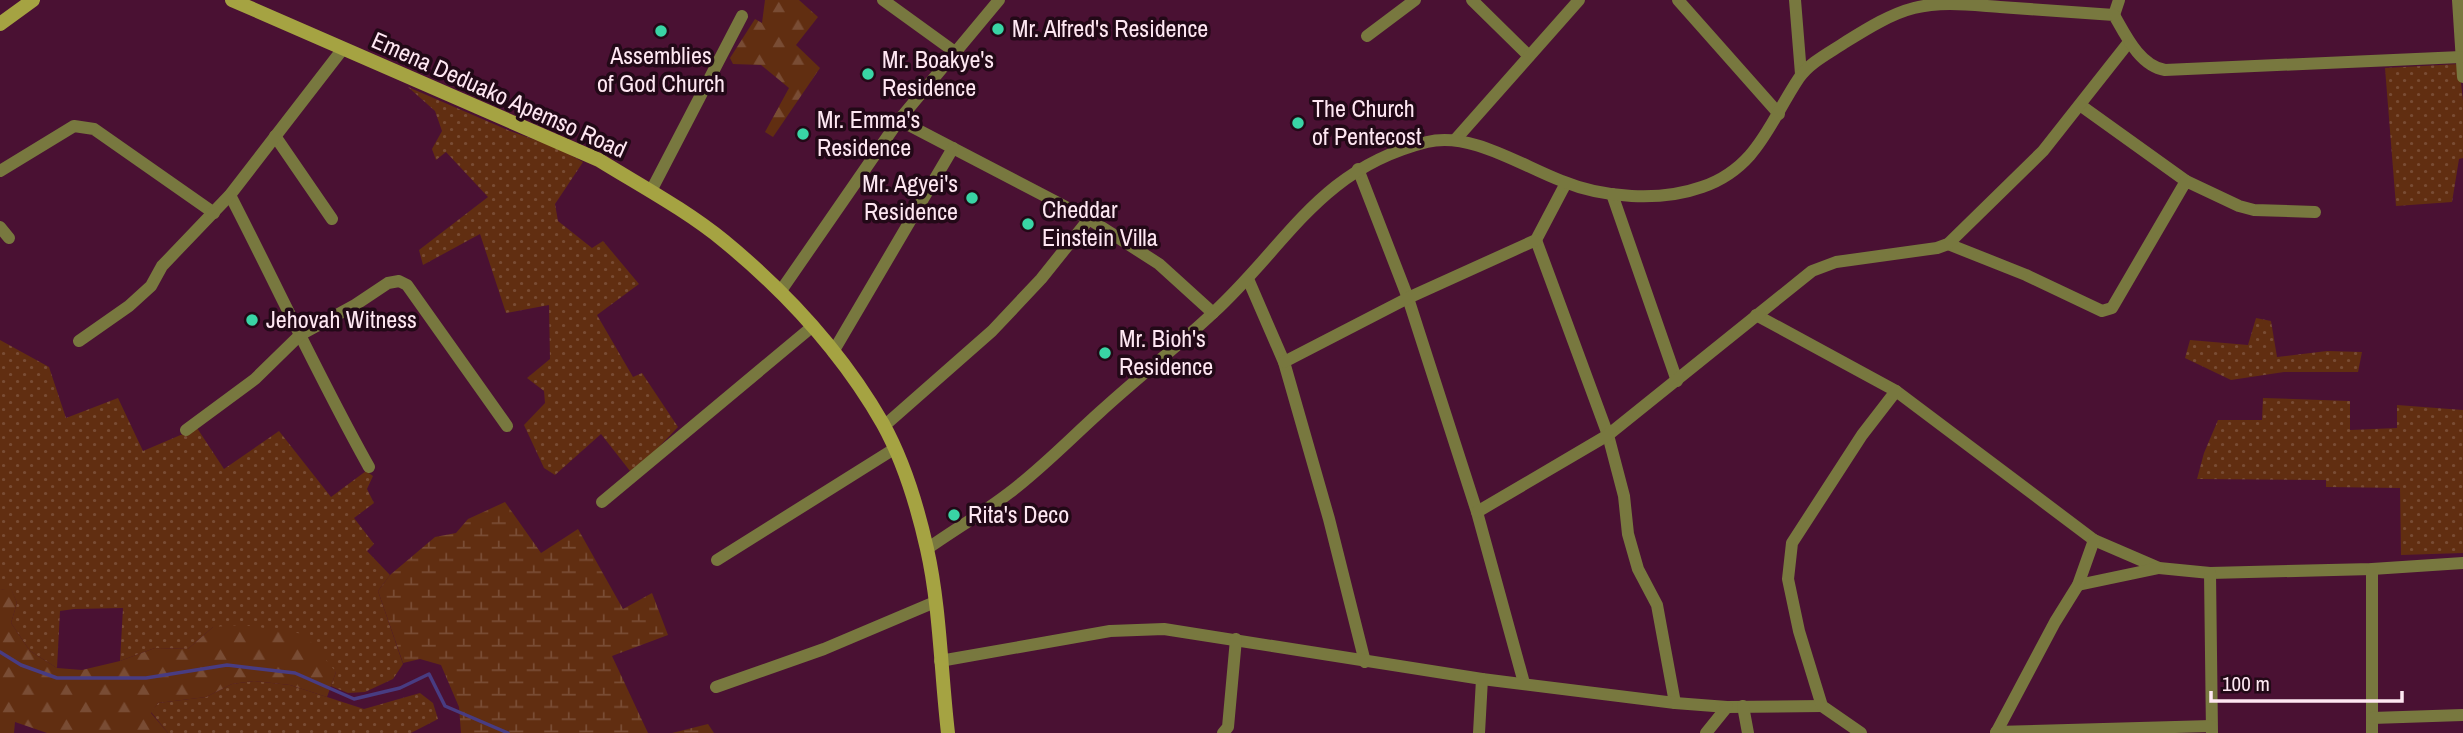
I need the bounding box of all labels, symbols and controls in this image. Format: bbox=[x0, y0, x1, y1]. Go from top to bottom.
place label: Mr. Alfred's Residence bbox=[1012, 12, 1208, 44]
marker: Mr. Alfred's Residence bbox=[990, 21, 1006, 37]
street label: Emena Deduako Apemso Road bbox=[367, 23, 632, 165]
marker: Assemblies of God Church bbox=[653, 23, 669, 39]
place label: Assemblies of God Church bbox=[597, 39, 725, 99]
place label: Mr. Boakye's Residence bbox=[882, 43, 994, 103]
marker: Mr. Boakye's Residence bbox=[860, 66, 876, 82]
place label: The Church of Pentecost bbox=[1312, 92, 1422, 152]
place label: Mr. Emma's Residence bbox=[817, 103, 920, 163]
marker: The Church of Pentecost bbox=[1290, 115, 1306, 131]
marker: Mr. Emma's Residence bbox=[795, 126, 811, 142]
place label: Mr. Agyei's Residence bbox=[862, 167, 958, 227]
marker: Mr. Agyei's Residence bbox=[964, 190, 980, 206]
place label: Cheddar Einstein Villa bbox=[1042, 193, 1158, 253]
marker: Cheddar Einstein Villa bbox=[1020, 216, 1036, 232]
place label: Jehovah Witness bbox=[266, 303, 417, 335]
marker: Jehovah Witness bbox=[244, 312, 260, 328]
place label: Mr. Bioh's Residence bbox=[1119, 322, 1213, 382]
marker: Mr. Bioh's Residence bbox=[1097, 345, 1113, 361]
place label: Rita's Deco bbox=[968, 498, 1069, 530]
marker: Rita's Deco bbox=[946, 507, 962, 523]
scale bar bbox=[2211, 660, 2402, 704]
text: 100 m bbox=[2222, 669, 2270, 698]

